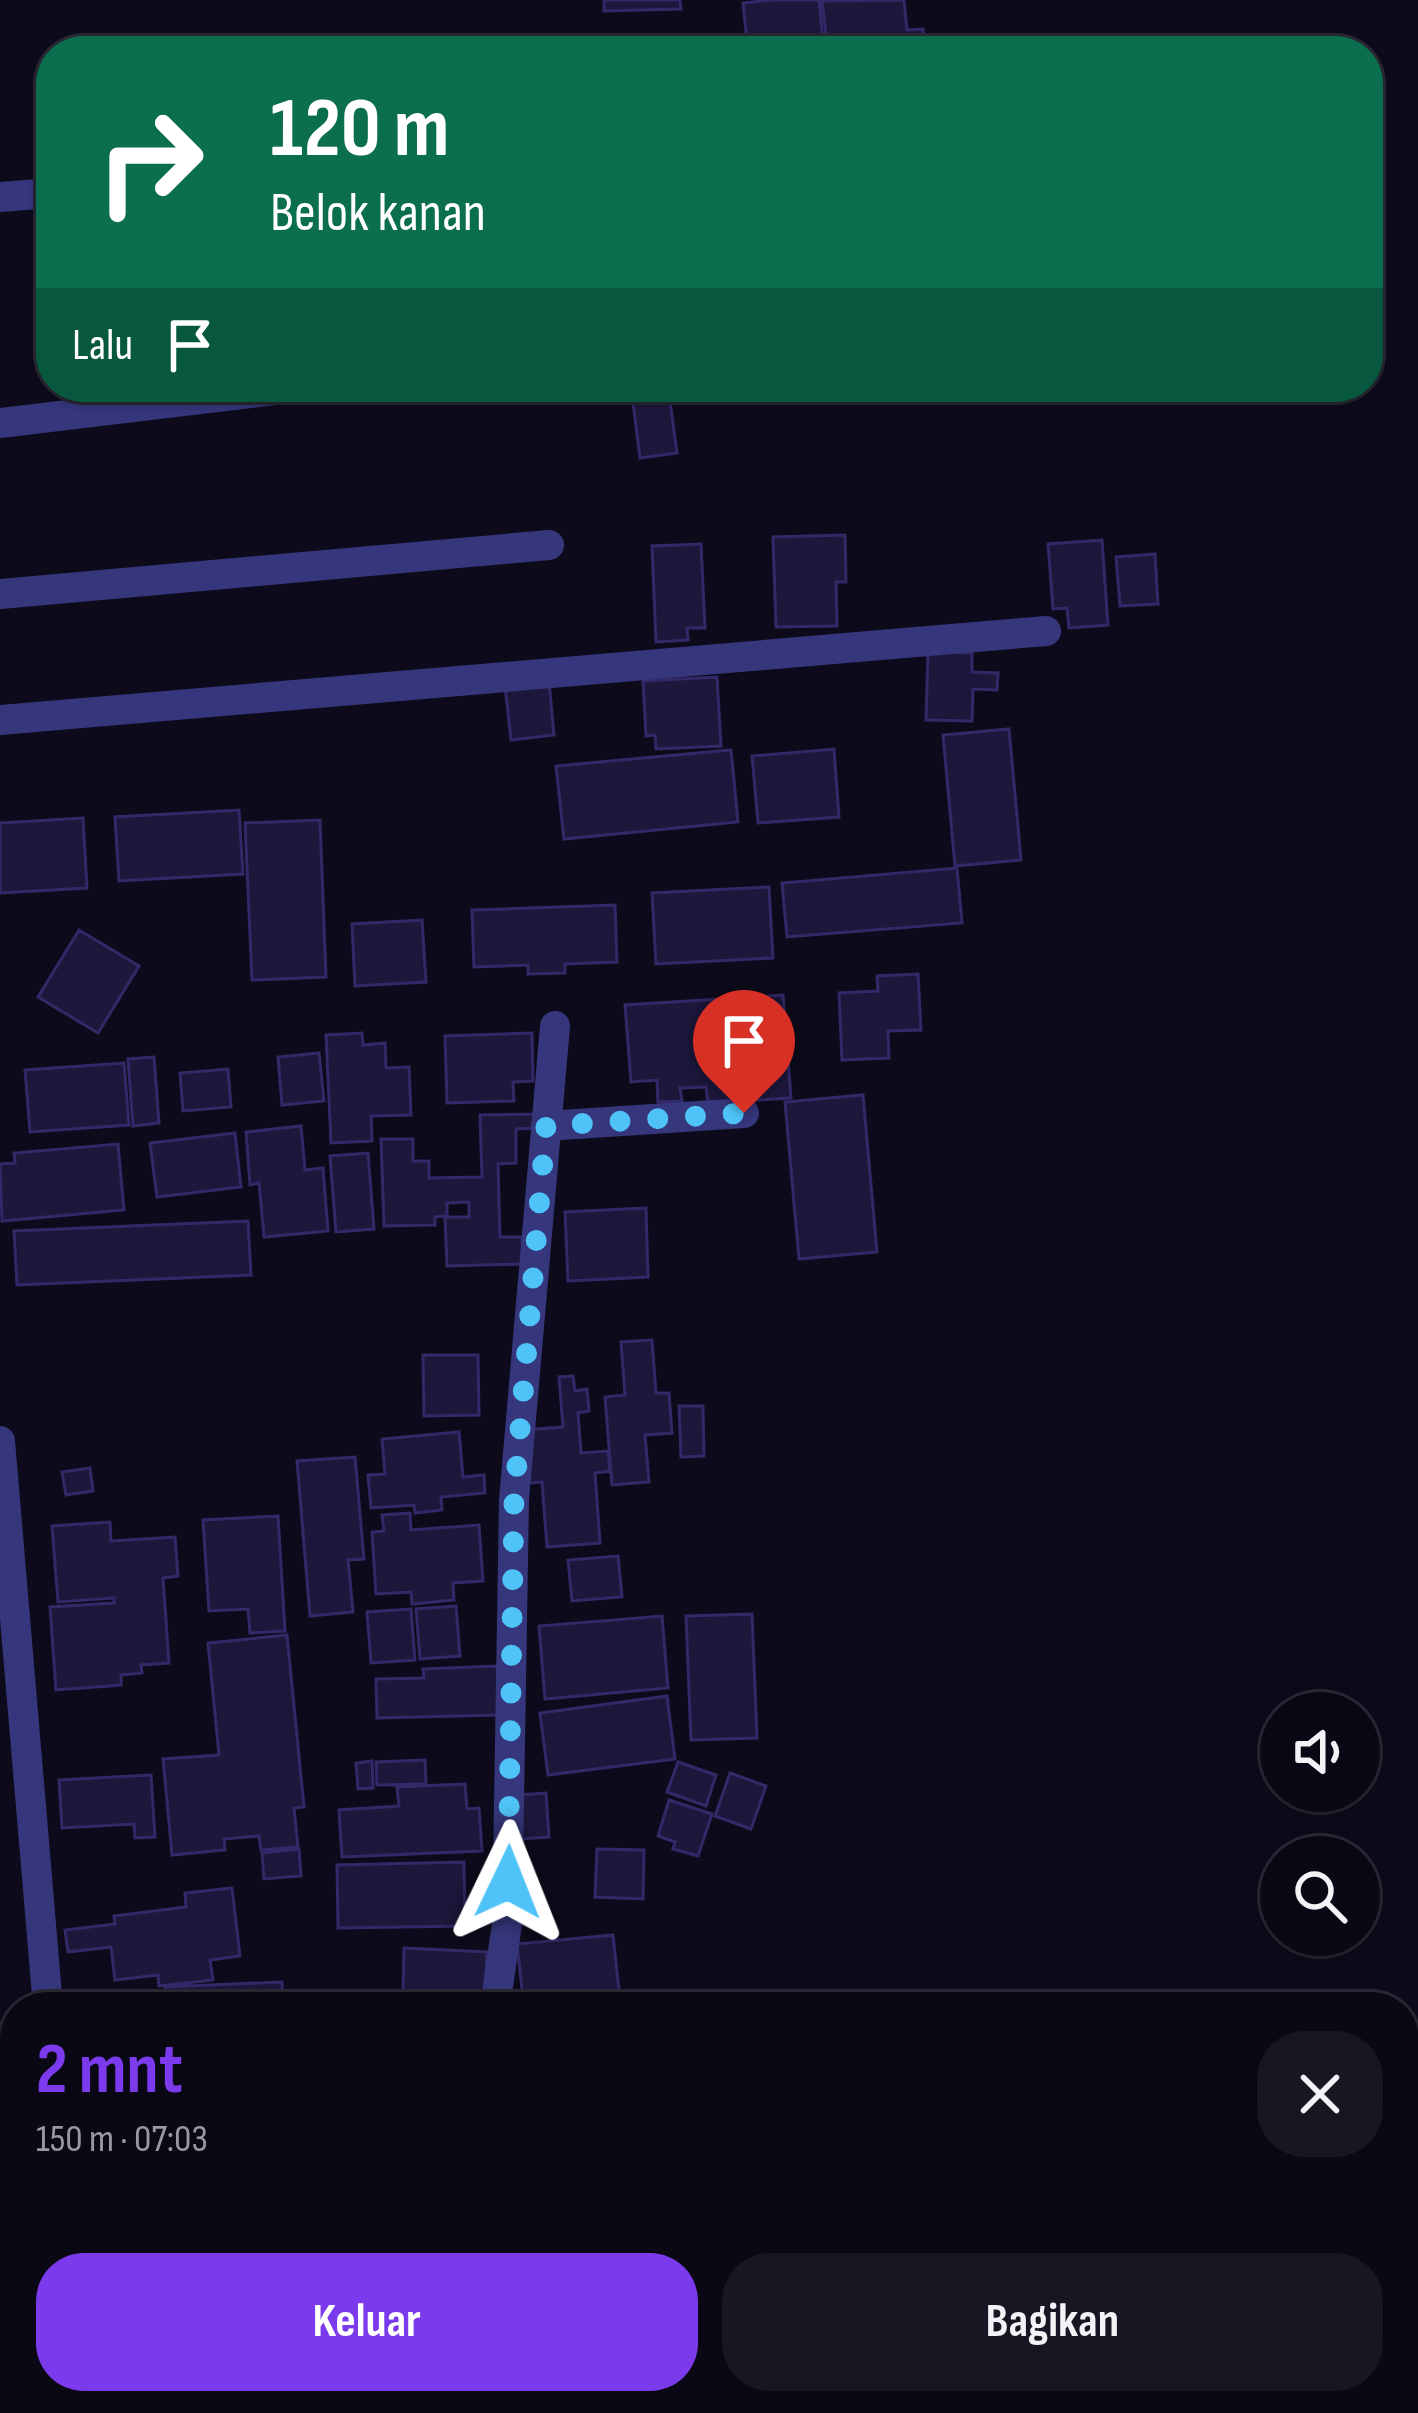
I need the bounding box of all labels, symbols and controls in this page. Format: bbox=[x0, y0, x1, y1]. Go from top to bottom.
text: 120 m bbox=[270, 79, 449, 180]
icon: right bbox=[72, 84, 228, 240]
text: Belok kanan bbox=[270, 181, 486, 246]
icon: arrive bbox=[157, 312, 223, 378]
text: Lalu bbox=[72, 318, 133, 373]
pin bbox=[693, 990, 795, 1113]
icon: arrive bbox=[711, 1008, 777, 1074]
map controls bbox=[1260, 1692, 1380, 1956]
button: sound bbox=[1260, 1692, 1380, 1812]
position arrow bbox=[445, 1819, 571, 1945]
button: search bbox=[1260, 1836, 1380, 1956]
text: 2 mnt bbox=[36, 2027, 183, 2114]
button: close bbox=[1257, 2031, 1383, 2157]
text: 150 m · 07:03 bbox=[36, 2116, 208, 2163]
button: Keluar bbox=[36, 2253, 698, 2391]
button: Bagikan bbox=[722, 2253, 1383, 2391]

